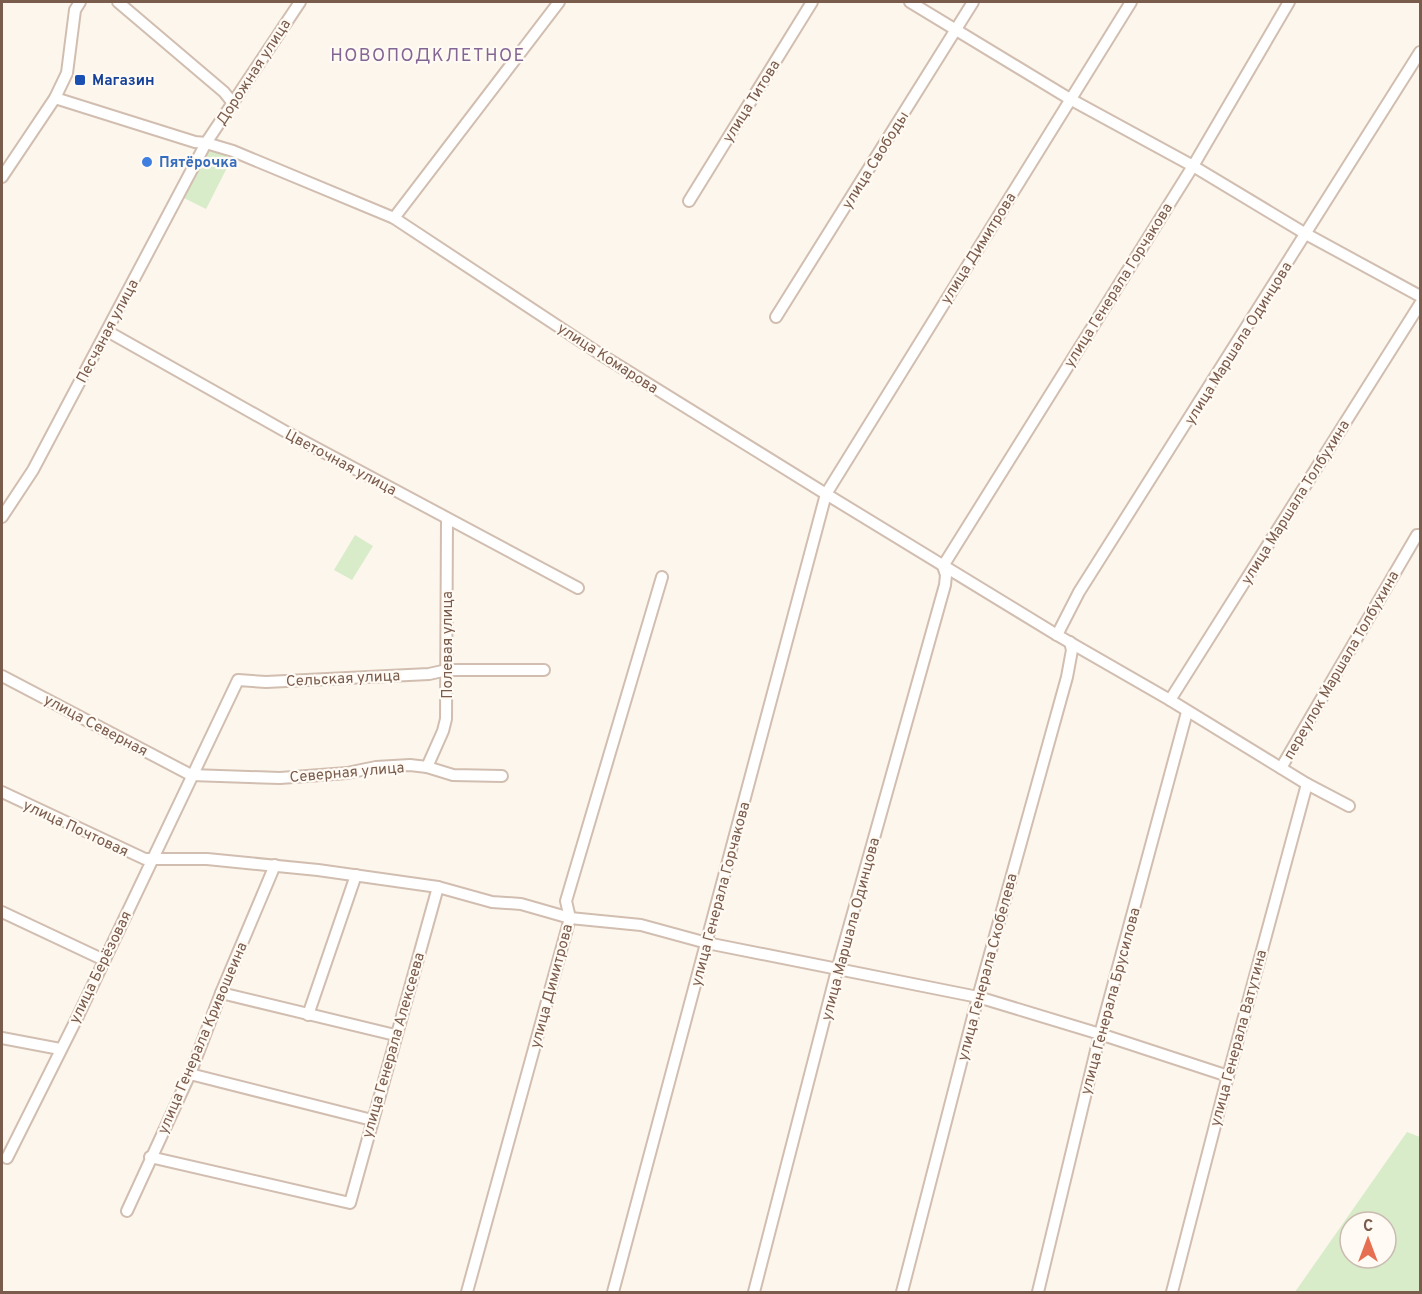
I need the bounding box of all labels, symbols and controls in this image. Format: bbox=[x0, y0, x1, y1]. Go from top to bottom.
street label: Дорожная улица bbox=[213, 16, 296, 130]
district label: НОВОПОДКЛЕТНОЕ bbox=[330, 45, 526, 68]
street label: улица Титова bbox=[719, 57, 785, 147]
place label: Магазин bbox=[92, 72, 155, 91]
marker: Магазин bbox=[73, 73, 87, 87]
street label: улица Свободы bbox=[839, 108, 914, 213]
place label: Пятёрочка bbox=[159, 154, 237, 173]
marker: Пятёрочка bbox=[140, 155, 154, 169]
street label: улица Димитрова bbox=[937, 190, 1021, 308]
street label: улица Генерала Горчакова bbox=[1061, 200, 1178, 372]
street label: улица Маршала Одинцова bbox=[1181, 259, 1297, 429]
street label: Песчаная улица bbox=[73, 277, 144, 387]
street label: улица Комарова bbox=[553, 320, 661, 399]
street label: улица Маршала Толбухина bbox=[1238, 417, 1355, 589]
street label: Цветочная улица bbox=[281, 426, 399, 501]
street label: переулок Маршала Толбухина bbox=[1280, 568, 1404, 764]
street label: Полевая улица bbox=[439, 591, 458, 699]
street label: Сельская улица bbox=[286, 667, 401, 692]
street label: улица Северная bbox=[40, 691, 151, 762]
street label: Северная улица bbox=[289, 759, 405, 788]
street label: улица Почтовая bbox=[20, 797, 131, 862]
street label: улица Генерала Горчакова bbox=[688, 800, 755, 989]
street label: улица Маршала Одинцова bbox=[818, 836, 885, 1023]
street label: улица Генерала Скобелева bbox=[954, 872, 1023, 1063]
street label: улица Генерала Брусилова bbox=[1077, 906, 1146, 1097]
street label: улица Берёзовая bbox=[66, 908, 137, 1027]
street label: улица Димитрова bbox=[527, 922, 578, 1051]
street label: улица Генерала Кривошеина bbox=[154, 940, 253, 1137]
street label: улица Генерала Ватутина bbox=[1207, 948, 1272, 1129]
street label: улица Генерала Алексеева bbox=[359, 950, 430, 1140]
north arrow bbox=[1338, 1210, 1398, 1270]
text: С bbox=[1363, 1217, 1373, 1237]

